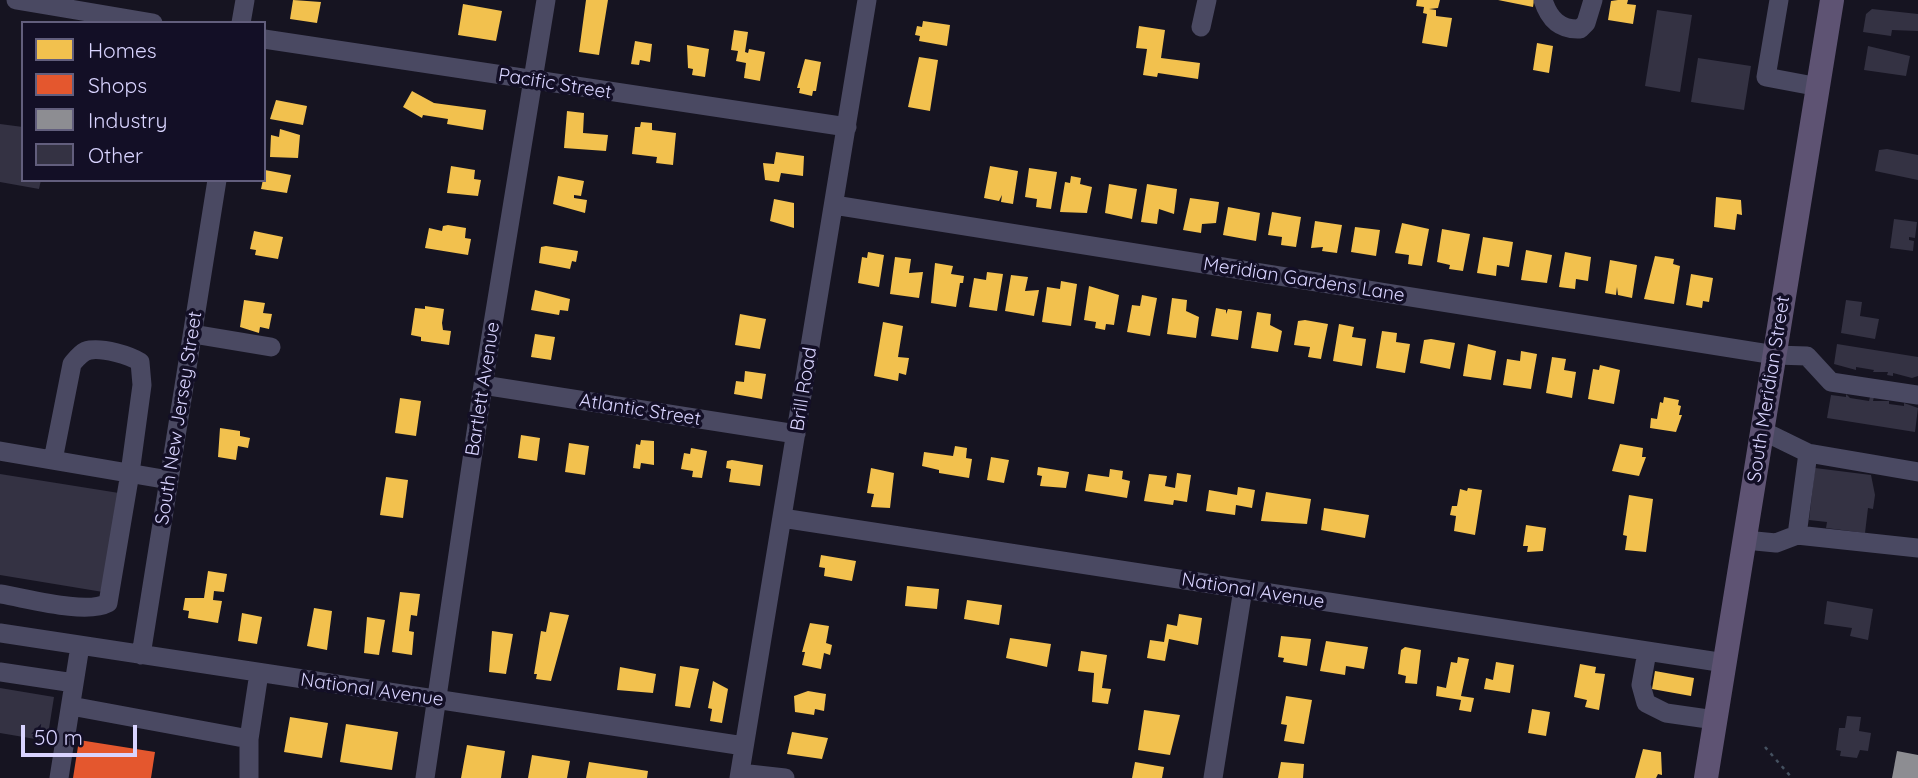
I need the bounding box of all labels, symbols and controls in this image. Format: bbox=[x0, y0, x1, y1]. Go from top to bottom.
legend bbox=[21, 21, 266, 182]
text: Homes bbox=[88, 37, 157, 63]
street label: Pacific Street bbox=[497, 64, 613, 104]
text: Shops bbox=[88, 72, 147, 98]
text: Industry bbox=[88, 107, 167, 133]
text: Other bbox=[88, 142, 143, 168]
street label: Meridian Gardens Lane bbox=[1202, 253, 1406, 307]
street label: South Meridian Street bbox=[1743, 294, 1795, 484]
street label: South New Jersey Street bbox=[151, 310, 207, 526]
street label: Bartlett Avenue bbox=[461, 320, 505, 458]
street label: Brill Road bbox=[786, 345, 822, 433]
street label: Atlantic Street bbox=[577, 389, 703, 431]
street label: National Avenue bbox=[1180, 568, 1326, 614]
street label: National Avenue bbox=[299, 669, 445, 711]
scale bar bbox=[24, 712, 140, 756]
text: 50 m bbox=[34, 724, 83, 750]

